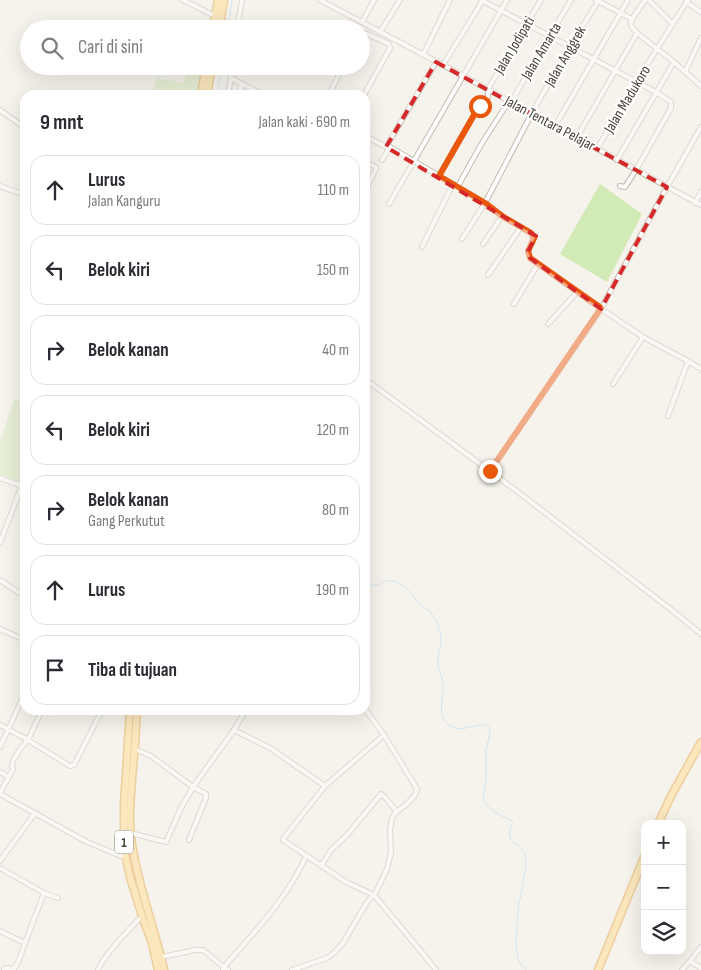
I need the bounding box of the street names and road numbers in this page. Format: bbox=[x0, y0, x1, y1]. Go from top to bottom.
street label: Jalan Jodipati bbox=[489, 13, 539, 78]
street label: Jalan Amarta bbox=[517, 19, 566, 84]
street label: Jalan Anggrek bbox=[540, 22, 591, 91]
street label: Jalan Madukoro bbox=[599, 62, 655, 137]
street label: Jalan Tentara Pelajar bbox=[500, 91, 599, 156]
road number: 1 bbox=[115, 830, 133, 854]

